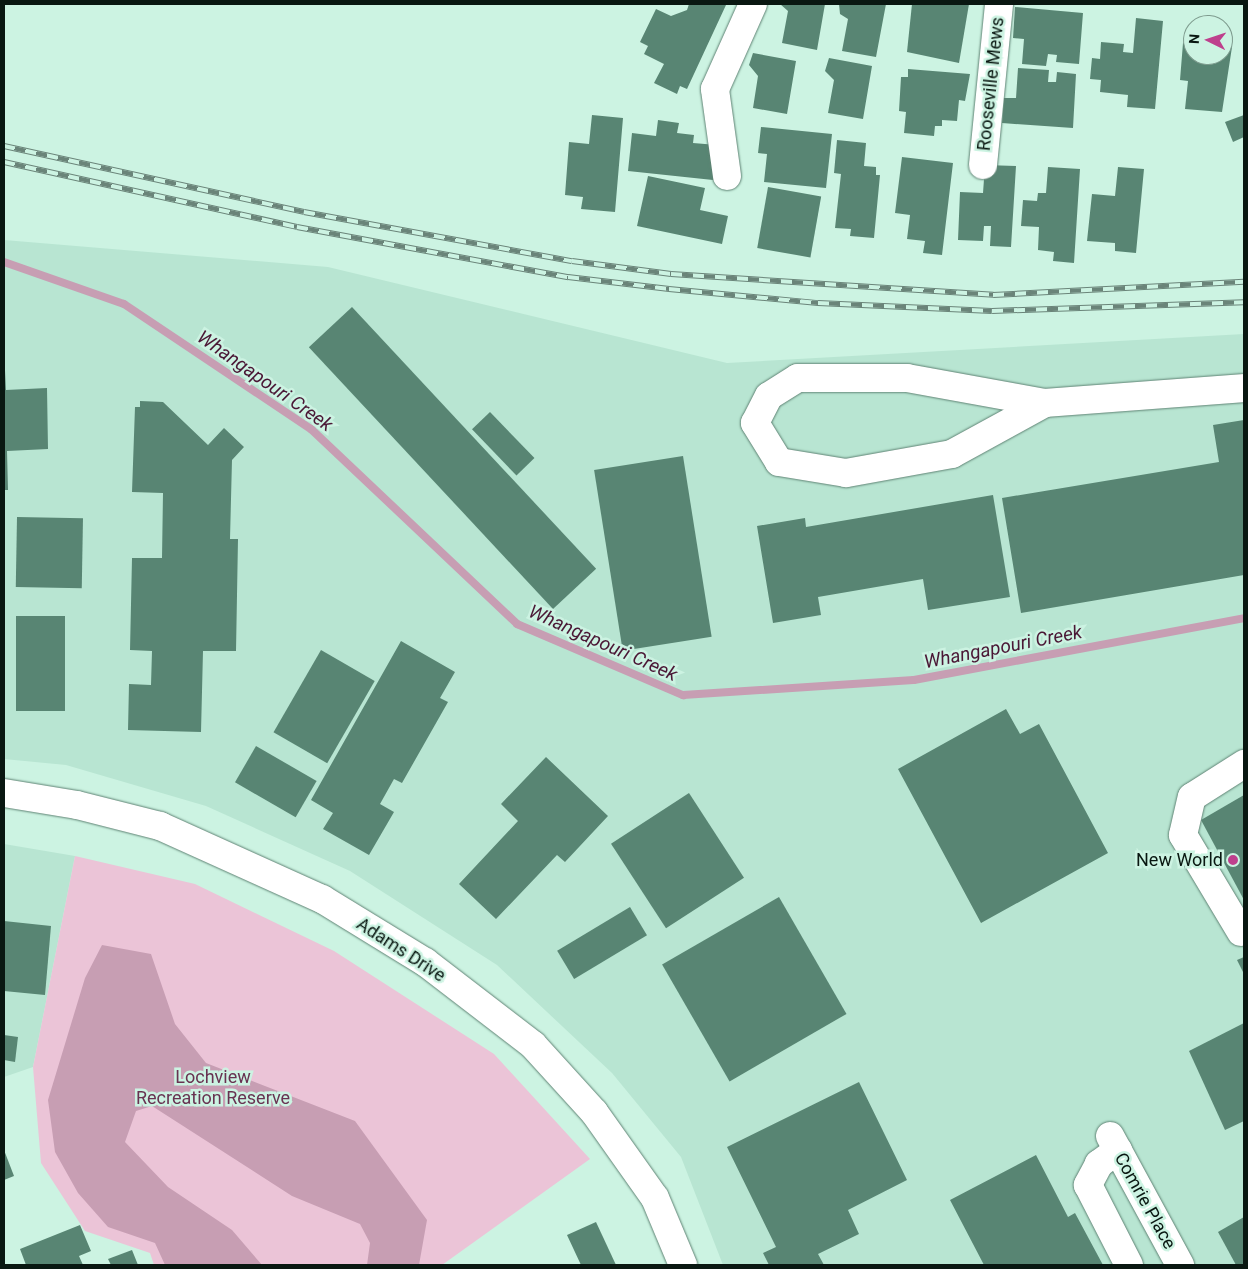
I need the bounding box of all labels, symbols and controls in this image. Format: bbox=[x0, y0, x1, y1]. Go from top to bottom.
north arrow bbox=[1183, 15, 1233, 65]
street label: Rooseville Mews bbox=[973, 16, 1009, 152]
text: N bbox=[1186, 34, 1202, 45]
water label: Whangapouri Creek bbox=[193, 326, 337, 436]
water label: Whangapouri Creek bbox=[525, 600, 681, 686]
water label: Whangapouri Creek bbox=[922, 621, 1084, 673]
place label: New World bbox=[1136, 849, 1223, 871]
marker: New World bbox=[1227, 854, 1239, 866]
street label: Adams Drive bbox=[352, 913, 450, 987]
park label: Lochview Recreation Reserve bbox=[136, 1067, 290, 1110]
street label: Comrie Place bbox=[1110, 1149, 1180, 1253]

